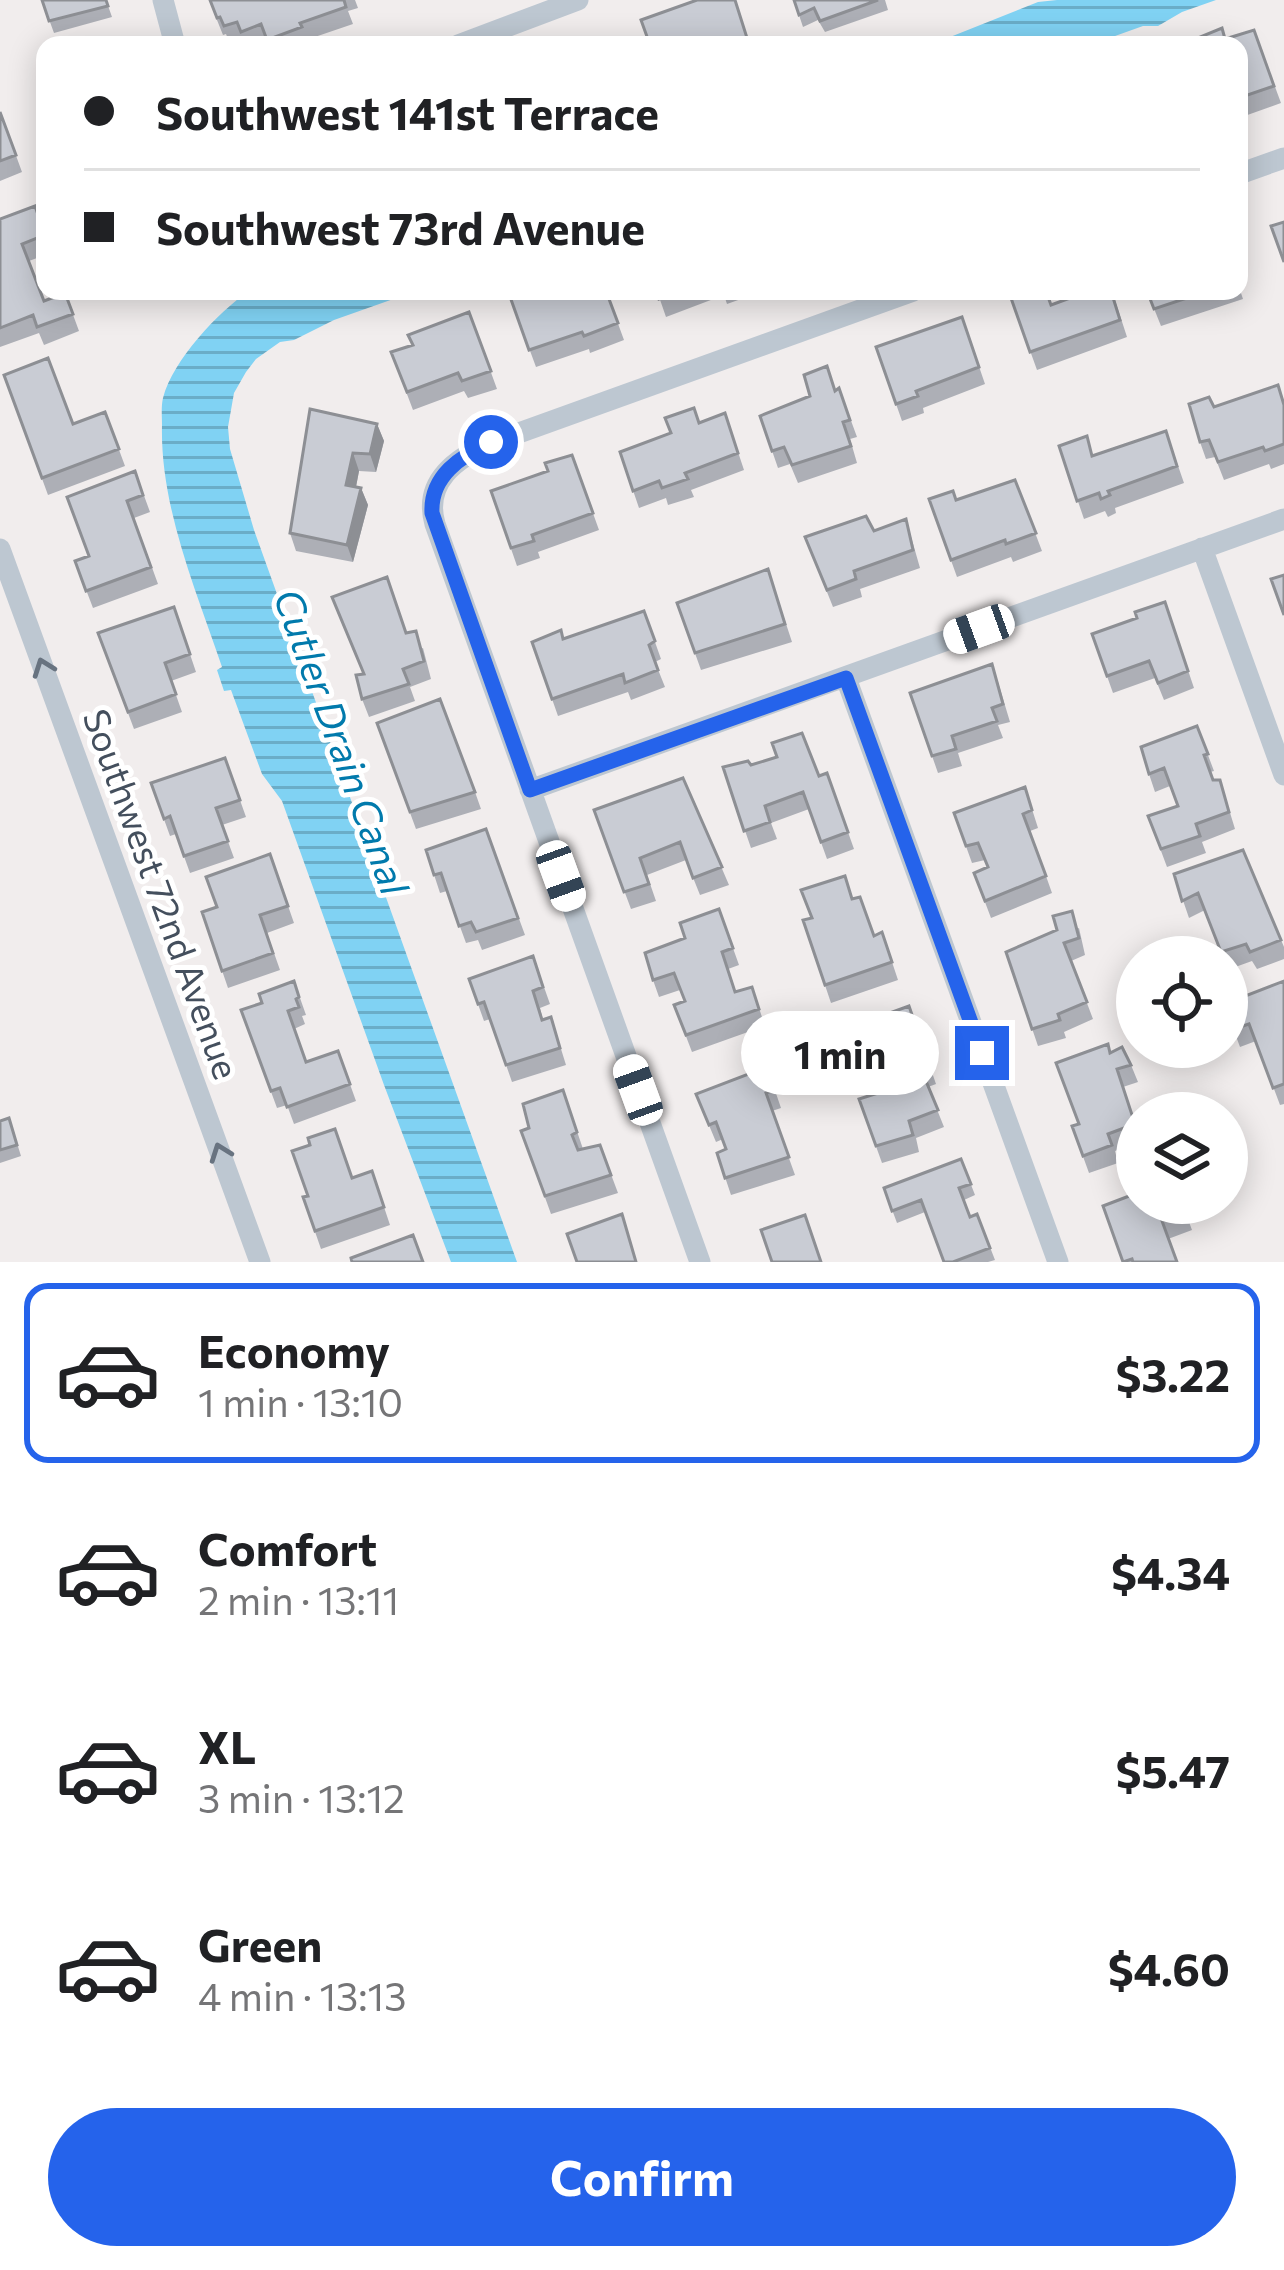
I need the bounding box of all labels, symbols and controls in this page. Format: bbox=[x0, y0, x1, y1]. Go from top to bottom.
text: Southwest 141st Terrace bbox=[156, 84, 659, 139]
text: Southwest 73rd Avenue bbox=[156, 199, 645, 254]
route start bbox=[464, 415, 518, 469]
water label: Cutler Drain Canal bbox=[265, 582, 421, 902]
car bbox=[939, 600, 1019, 658]
one-way arrow bbox=[33, 658, 57, 679]
street label: Southwest 72nd Avenue bbox=[75, 703, 250, 1084]
car bbox=[532, 836, 590, 916]
map controls bbox=[1116, 936, 1248, 1224]
button: locate bbox=[1116, 936, 1248, 1068]
callout: 1 min bbox=[742, 1011, 940, 1095]
route end bbox=[955, 1026, 1009, 1080]
text: 1 min bbox=[794, 1029, 886, 1077]
car bbox=[609, 1050, 667, 1130]
button: layers bbox=[1116, 1092, 1248, 1224]
one-way arrow bbox=[210, 1143, 234, 1164]
icon: car bbox=[54, 1319, 162, 1427]
text: Economy bbox=[198, 1322, 390, 1377]
text: $3.22 bbox=[1115, 1346, 1230, 1401]
text: 1 min · 13:10 bbox=[198, 1377, 403, 1425]
icon: car bbox=[54, 1517, 162, 1625]
text: Comfort bbox=[198, 1520, 377, 1575]
text: $4.34 bbox=[1111, 1544, 1230, 1599]
text: 2 min · 13:11 bbox=[198, 1575, 399, 1623]
icon: car bbox=[54, 1715, 162, 1823]
text: XL bbox=[198, 1718, 256, 1773]
text: $5.47 bbox=[1116, 1742, 1230, 1797]
text: 3 min · 13:12 bbox=[198, 1773, 405, 1821]
icon: car bbox=[54, 1913, 162, 2021]
text: Green bbox=[198, 1916, 322, 1971]
text: $4.60 bbox=[1108, 1940, 1230, 1995]
text: 4 min · 13:13 bbox=[198, 1971, 406, 2019]
button: Confirm bbox=[48, 2108, 1236, 2246]

